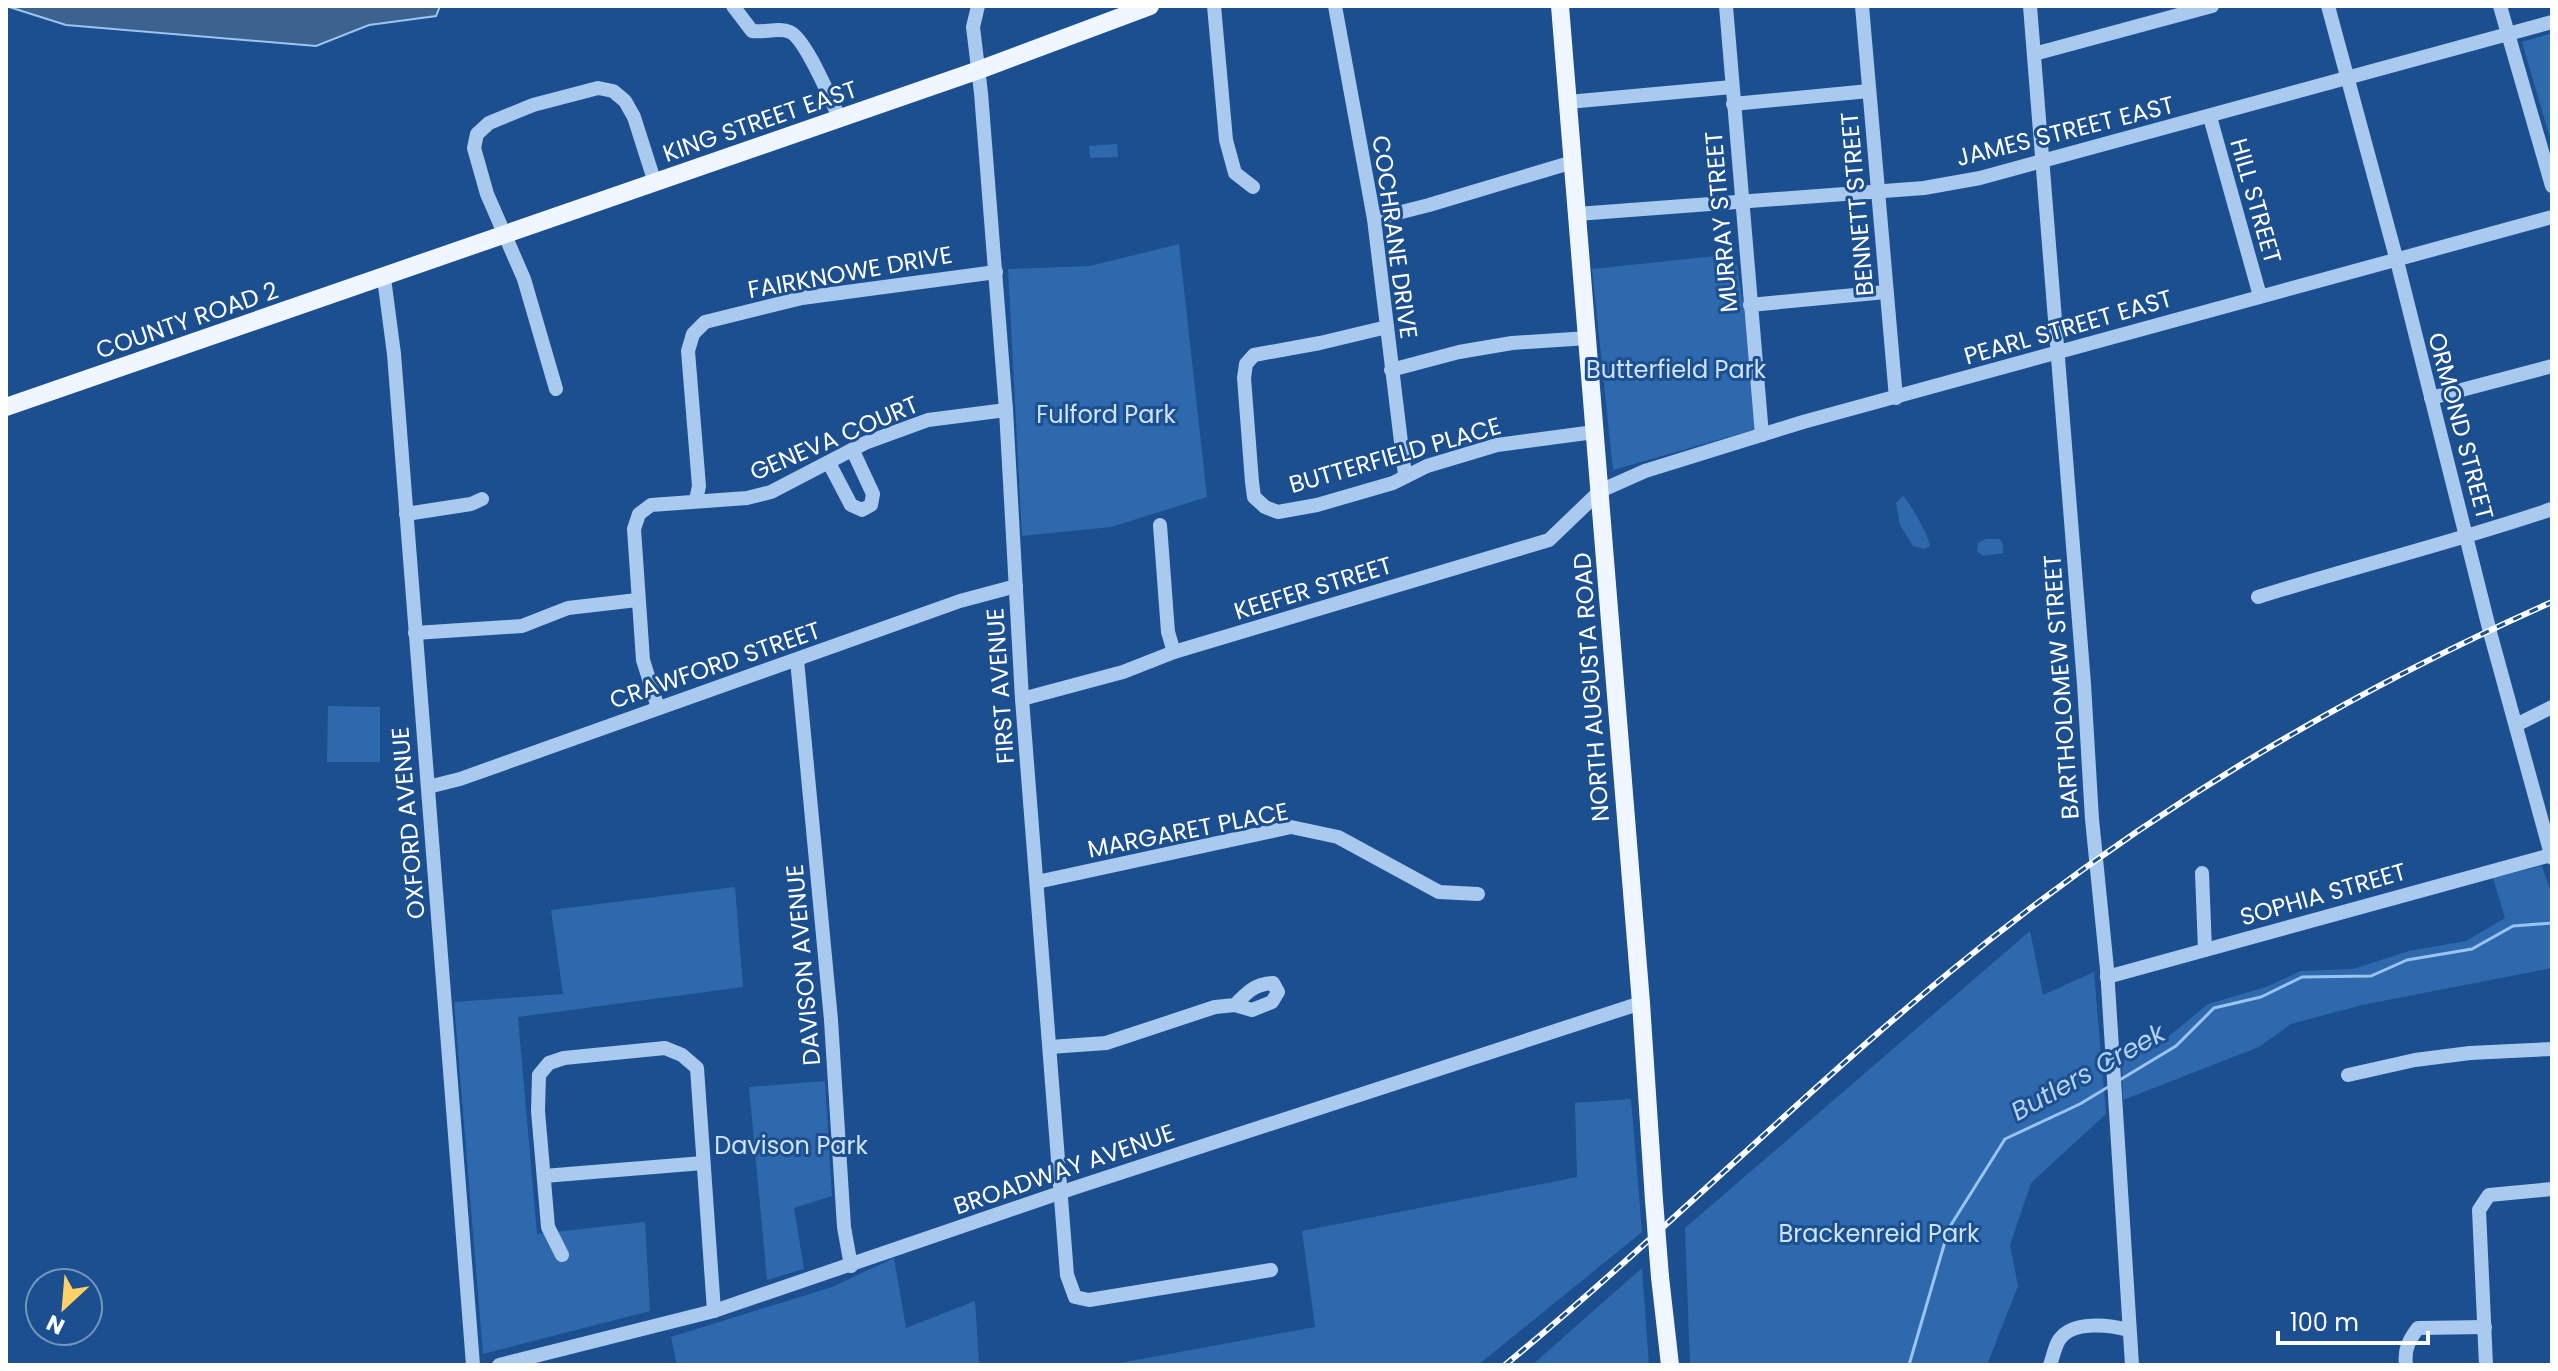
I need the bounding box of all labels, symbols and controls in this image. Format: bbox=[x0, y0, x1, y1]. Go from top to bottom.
street label: KING STREET EAST bbox=[658, 72, 862, 170]
street label: JAMES STREET EAST bbox=[1953, 88, 2177, 174]
street label: BENNETT STREET bbox=[1833, 111, 1881, 297]
street label: MURRAY STREET bbox=[1697, 130, 1745, 314]
street label: COCHRANE DRIVE bbox=[1364, 133, 1426, 341]
street label: HILL STREET bbox=[2222, 134, 2290, 268]
street label: FAIRKNOWE DRIVE bbox=[745, 238, 955, 306]
street label: COUNTY ROAD 2 bbox=[91, 273, 283, 367]
street label: PEARL STREET EAST bbox=[1960, 282, 2176, 372]
street label: ORMOND STREET bbox=[2420, 329, 2502, 523]
park label: Butterfield Park bbox=[1586, 353, 1767, 386]
street label: GENEVA COURT bbox=[745, 388, 923, 488]
park label: Fulford Park bbox=[1036, 398, 1176, 431]
street label: BUTTERFIELD PLACE bbox=[1285, 409, 1505, 501]
street label: KEEFER STREET bbox=[1230, 548, 1396, 628]
street label: NORTH AUGUSTA ROAD bbox=[1565, 551, 1617, 823]
street label: BARTHOLOMEW STREET bbox=[2035, 554, 2087, 820]
street label: FIRST AVENUE bbox=[978, 607, 1022, 765]
street label: CRAWFORD STREET bbox=[605, 613, 825, 717]
street label: OXFORD AVENUE bbox=[383, 726, 433, 920]
street label: MARGARET PLACE bbox=[1085, 794, 1291, 866]
street label: SOPHIA STREET bbox=[2236, 855, 2410, 933]
street label: DAVISON AVENUE bbox=[778, 863, 828, 1067]
water label: Butlers Creek bbox=[2005, 1014, 2173, 1129]
street label: BROADWAY AVENUE bbox=[949, 1116, 1179, 1222]
park label: Davison Park bbox=[714, 1129, 868, 1162]
park label: Brackenreid Park bbox=[1779, 1217, 1980, 1250]
north arrow bbox=[24, 1267, 104, 1347]
scale bar bbox=[2278, 1295, 2428, 1345]
text: 100 m bbox=[2290, 1306, 2359, 1339]
text: N bbox=[41, 1307, 70, 1342]

